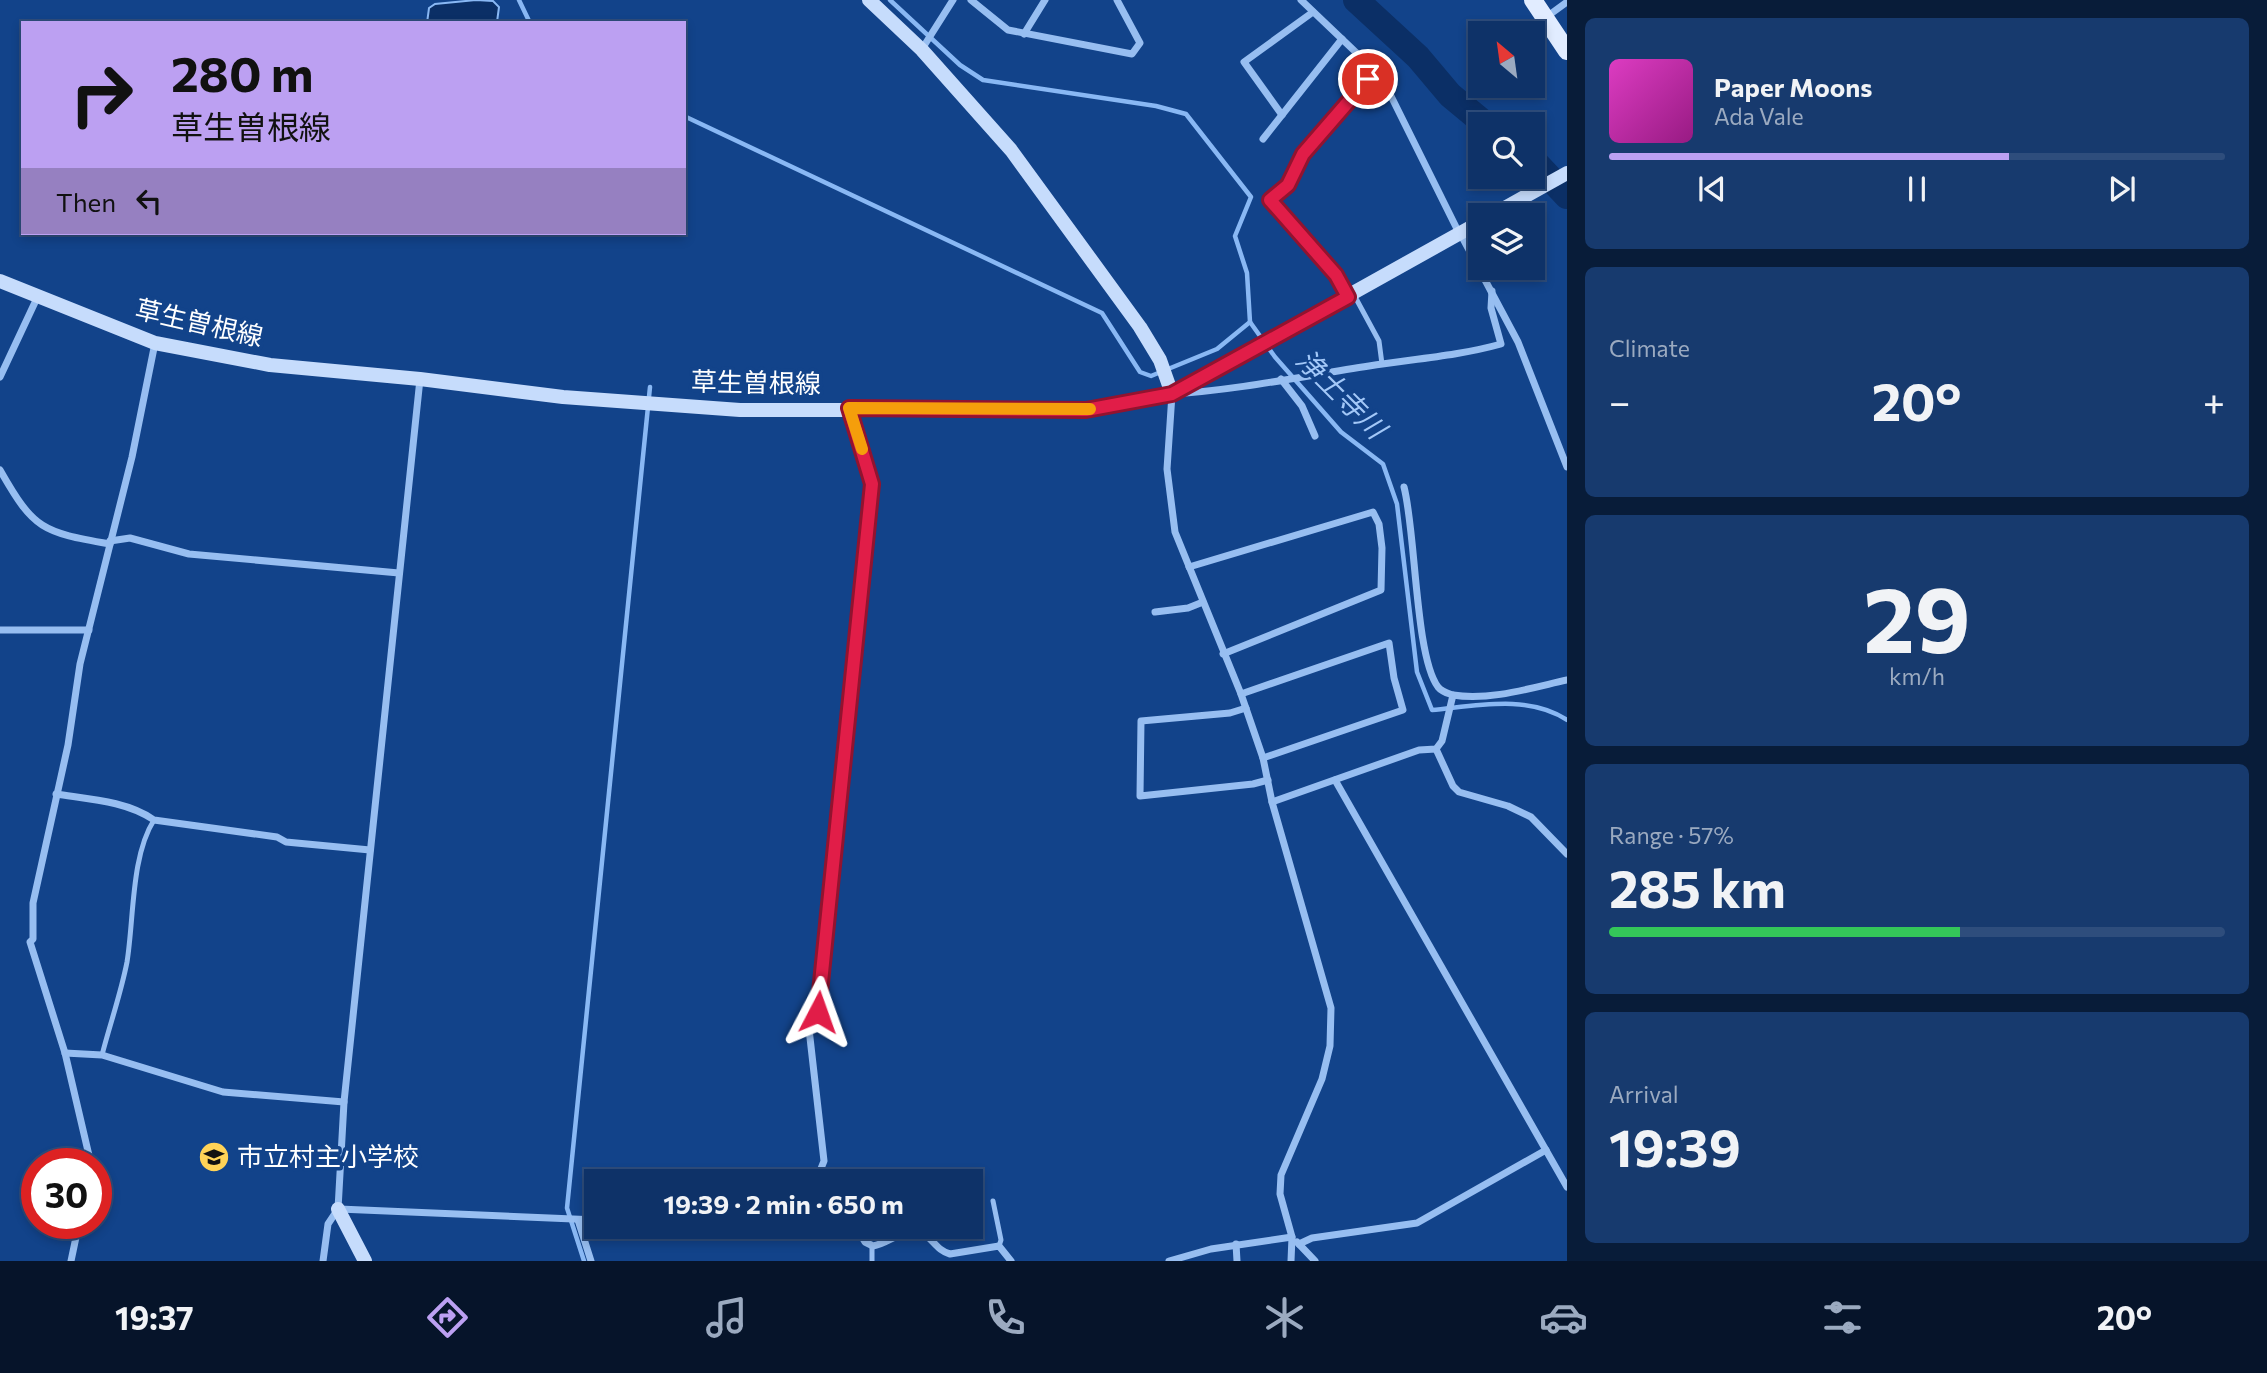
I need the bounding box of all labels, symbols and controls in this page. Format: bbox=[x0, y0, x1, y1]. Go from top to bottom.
north arrow bbox=[1468, 21, 1545, 98]
map controls bbox=[1468, 21, 1545, 280]
text: 280 m bbox=[171, 42, 314, 102]
icon: right bbox=[56, 49, 147, 140]
pin bbox=[1338, 49, 1398, 109]
icon: arrive bbox=[1349, 60, 1387, 98]
text: Paper Moons bbox=[1714, 71, 1872, 102]
text: Ada Vale bbox=[1714, 102, 1804, 130]
text: 草生曽根線 bbox=[171, 106, 331, 146]
button: search bbox=[1468, 112, 1545, 189]
icon: previous bbox=[1693, 170, 1731, 208]
icon: pause bbox=[1898, 170, 1936, 208]
icon: next bbox=[2103, 170, 2141, 208]
icon: left bbox=[130, 182, 168, 220]
text: Then bbox=[56, 186, 116, 217]
button: layers bbox=[1468, 203, 1545, 280]
street label: 草生曽根線 bbox=[133, 292, 266, 351]
text: Climate bbox=[1609, 334, 1690, 362]
water label: 浄土寺川 bbox=[1290, 342, 1395, 447]
street label: 草生曽根線 bbox=[691, 365, 821, 398]
text: 20° bbox=[1872, 368, 1962, 432]
text: − bbox=[1609, 377, 1631, 424]
text: + bbox=[2203, 377, 2225, 424]
text: 29 bbox=[1863, 560, 1971, 672]
text: km/h bbox=[1889, 662, 1945, 690]
text: Range · 57% bbox=[1609, 821, 1734, 849]
text: 285 km bbox=[1609, 855, 1786, 919]
position arrow bbox=[781, 975, 855, 1049]
text: Arrival bbox=[1609, 1080, 1679, 1108]
text: 19:39 bbox=[1609, 1114, 1741, 1178]
school or university icon: 市立村主小学校 bbox=[197, 1140, 231, 1174]
place label: 市立村主小学校 bbox=[237, 1140, 419, 1171]
speed limit sign: 30 bbox=[21, 1148, 112, 1239]
text: 19:39 · 2 min · 650 m bbox=[663, 1188, 904, 1219]
icon: directions bbox=[423, 1293, 472, 1342]
icon: music bbox=[702, 1293, 751, 1342]
icon: phone bbox=[981, 1293, 1030, 1342]
icon: climate bbox=[1260, 1293, 1309, 1342]
icon: car bbox=[1539, 1293, 1588, 1342]
icon: filters bbox=[1818, 1293, 1867, 1342]
text: 19:37 bbox=[115, 1297, 194, 1337]
text: 20° bbox=[2097, 1297, 2152, 1337]

